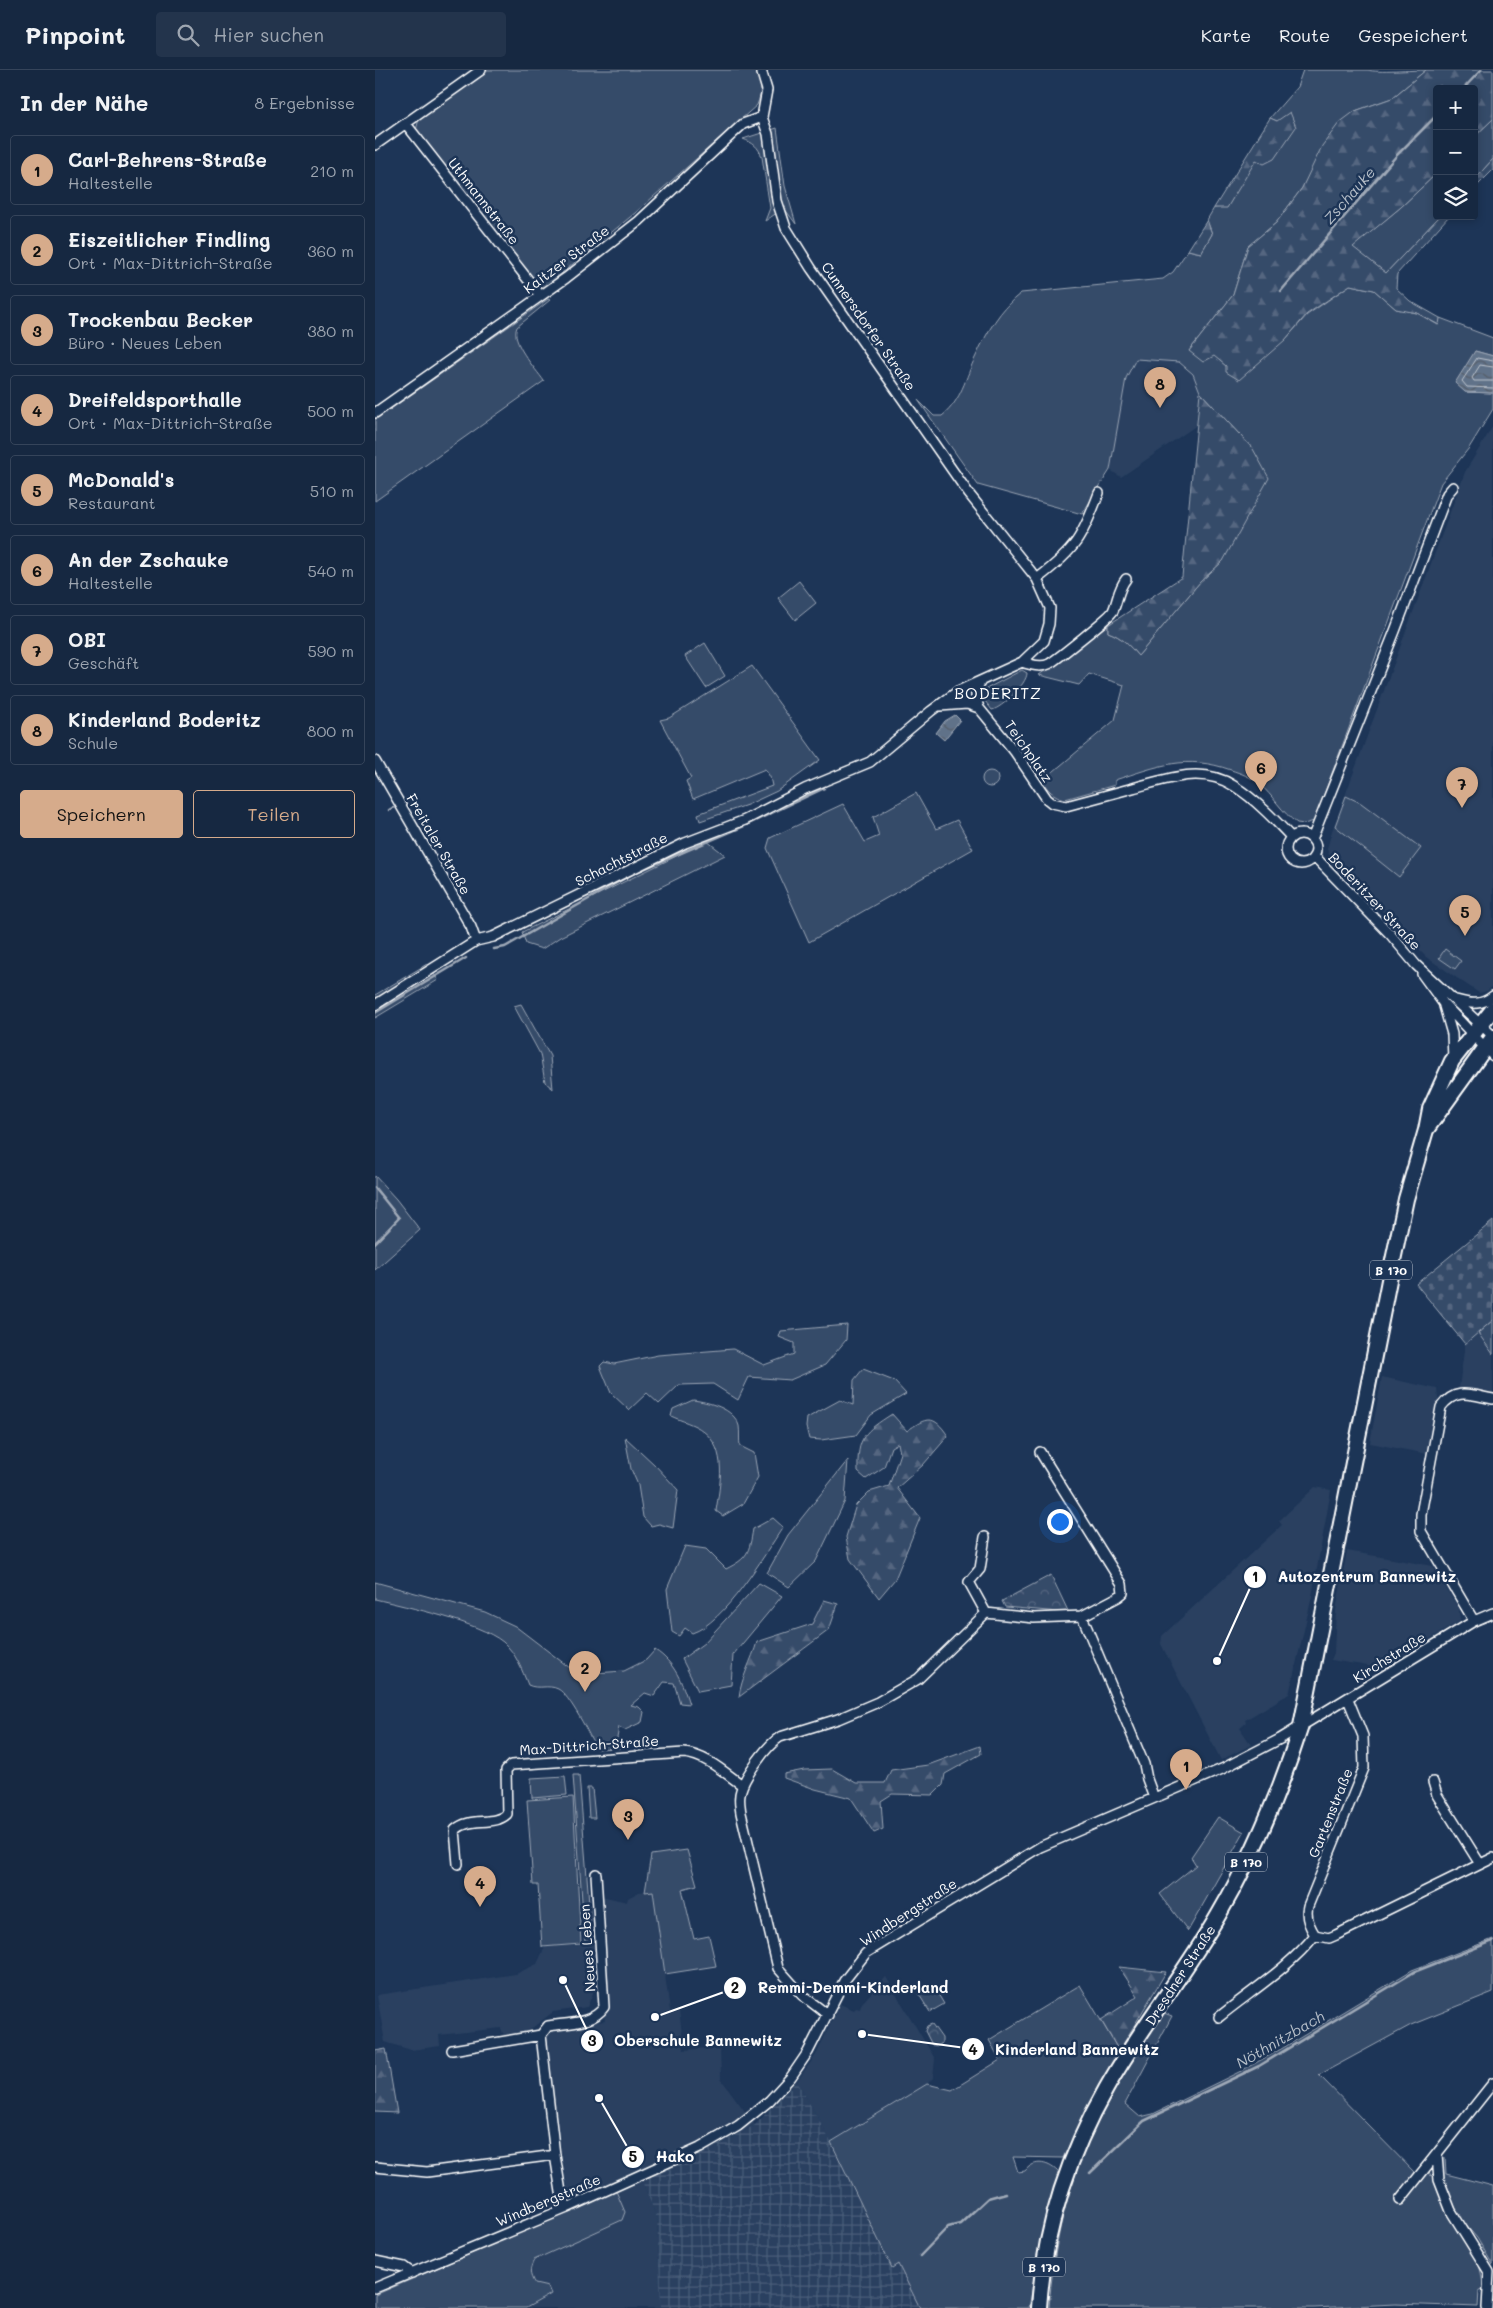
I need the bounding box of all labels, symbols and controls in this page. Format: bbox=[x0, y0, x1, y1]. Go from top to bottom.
search box bbox=[156, 12, 506, 57]
text: Pinpoint bbox=[25, 19, 126, 50]
icon: search bbox=[174, 21, 202, 49]
text: Hier suchen bbox=[214, 22, 324, 47]
text: Karte bbox=[1201, 23, 1251, 47]
text: Route bbox=[1279, 23, 1330, 47]
text: Gespeichert bbox=[1358, 23, 1468, 47]
map controls bbox=[1433, 85, 1478, 220]
button: + bbox=[1433, 85, 1478, 130]
text: In der Nähe bbox=[20, 89, 148, 116]
text: 8 Ergebnisse bbox=[254, 92, 355, 113]
button: − bbox=[1433, 130, 1478, 175]
text: Carl-Behrens-Straße bbox=[68, 147, 267, 172]
street label: Uthmannstraße bbox=[444, 154, 524, 248]
text: 1 bbox=[33, 160, 41, 181]
text: 210 m bbox=[310, 160, 354, 181]
water label: Zschauke bbox=[1319, 162, 1379, 228]
text: Haltestelle bbox=[68, 172, 153, 193]
button: layers bbox=[1433, 175, 1478, 220]
street label: Kaitzer Straße bbox=[519, 220, 613, 298]
text: Eiszeitlicher Findling bbox=[68, 227, 270, 252]
text: 2 bbox=[33, 240, 41, 261]
text: 360 m bbox=[307, 240, 354, 261]
text: Ort · Max-Dittrich-Straße bbox=[68, 252, 273, 273]
street label: Cunnersdorfer Straße bbox=[817, 258, 921, 394]
text: Trockenbau Becker bbox=[68, 307, 253, 332]
text: 3 bbox=[32, 320, 42, 341]
text: 380 m bbox=[307, 320, 354, 341]
text: Büro · Neues Leben bbox=[68, 332, 222, 353]
pin: 8 bbox=[1144, 367, 1176, 408]
text: Dreifeldsporthalle bbox=[68, 387, 242, 412]
text: 4 bbox=[32, 400, 42, 421]
text: 500 m bbox=[307, 400, 354, 421]
text: Ort · Max-Dittrich-Straße bbox=[68, 412, 273, 433]
text: McDonald's bbox=[68, 467, 174, 492]
text: 5 bbox=[32, 480, 42, 501]
text: 510 m bbox=[310, 480, 354, 501]
text: Restaurant bbox=[68, 492, 156, 513]
text: An der Zschauke bbox=[68, 547, 229, 572]
text: 6 bbox=[32, 560, 42, 581]
text: 540 m bbox=[308, 560, 354, 581]
text: Haltestelle bbox=[68, 572, 153, 593]
text: OBI bbox=[68, 627, 106, 652]
text: 7 bbox=[33, 640, 41, 661]
text: 590 m bbox=[307, 640, 354, 661]
text: Geschäft bbox=[68, 652, 139, 673]
district label: BODERITZ bbox=[954, 682, 1042, 703]
text: Kinderland Boderitz bbox=[68, 707, 261, 732]
street label: Teichplatz bbox=[1001, 716, 1057, 786]
text: 8 bbox=[32, 720, 42, 741]
text: 800 m bbox=[307, 720, 354, 741]
text: Schule bbox=[68, 732, 118, 753]
pin: 6 bbox=[1245, 751, 1277, 792]
pin: 7 bbox=[1446, 767, 1478, 808]
button: Speichern bbox=[20, 790, 183, 838]
button: Teilen bbox=[193, 790, 355, 838]
street label: Freitaler Straße bbox=[402, 790, 476, 898]
street label: Schachtstraße bbox=[572, 828, 670, 890]
street label: Boderitzer Straße bbox=[1325, 848, 1425, 954]
pin: 5 bbox=[1449, 895, 1481, 936]
road number: B 170 bbox=[1370, 1260, 1412, 1280]
your location bbox=[1047, 1509, 1073, 1535]
callout: Autozentrum Bannewitz bbox=[1243, 1562, 1466, 1592]
text: 1 bbox=[1252, 1566, 1258, 1586]
text: Autozentrum Bannewitz bbox=[1278, 1566, 1457, 1586]
street label: Kirchstraße bbox=[1349, 1627, 1429, 1687]
pin: 2 bbox=[569, 1651, 601, 1692]
street label: Max-Dittrich-Straße bbox=[519, 1731, 659, 1759]
pin: 1 bbox=[1170, 1749, 1202, 1790]
street label: Gartenstraße bbox=[1303, 1765, 1357, 1861]
pin: 3 bbox=[612, 1799, 644, 1840]
road number: B 170 bbox=[1225, 1852, 1267, 1871]
pin: 4 bbox=[464, 1866, 496, 1907]
street label: Windbergstraße bbox=[856, 1873, 960, 1951]
street label: Neues Leben bbox=[574, 1903, 600, 1993]
street label: Dresdner Straße bbox=[1140, 1921, 1220, 2029]
callout: Remmi-Demmi-Kinderland bbox=[723, 1973, 959, 2003]
text: 2 bbox=[731, 1977, 739, 1997]
text: Remmi-Demmi-Kinderland bbox=[758, 1977, 949, 1997]
water label: Nöthnitzbach bbox=[1232, 2006, 1328, 2072]
callout: Oberschule Bannewitz bbox=[579, 2026, 792, 2056]
text: 3 bbox=[587, 2030, 597, 2050]
text: Oberschule Bannewitz bbox=[614, 2030, 782, 2050]
callout: Kinderland Bannewitz bbox=[960, 2034, 1169, 2064]
text: 4 bbox=[968, 2039, 978, 2059]
text: Kinderland Bannewitz bbox=[995, 2039, 1159, 2059]
callout: Hako bbox=[620, 2142, 704, 2172]
text: 5 bbox=[629, 2146, 638, 2166]
text: Hako bbox=[656, 2146, 694, 2166]
street label: Windbergstraße bbox=[493, 2169, 603, 2231]
road number: B 170 bbox=[1023, 2258, 1065, 2276]

